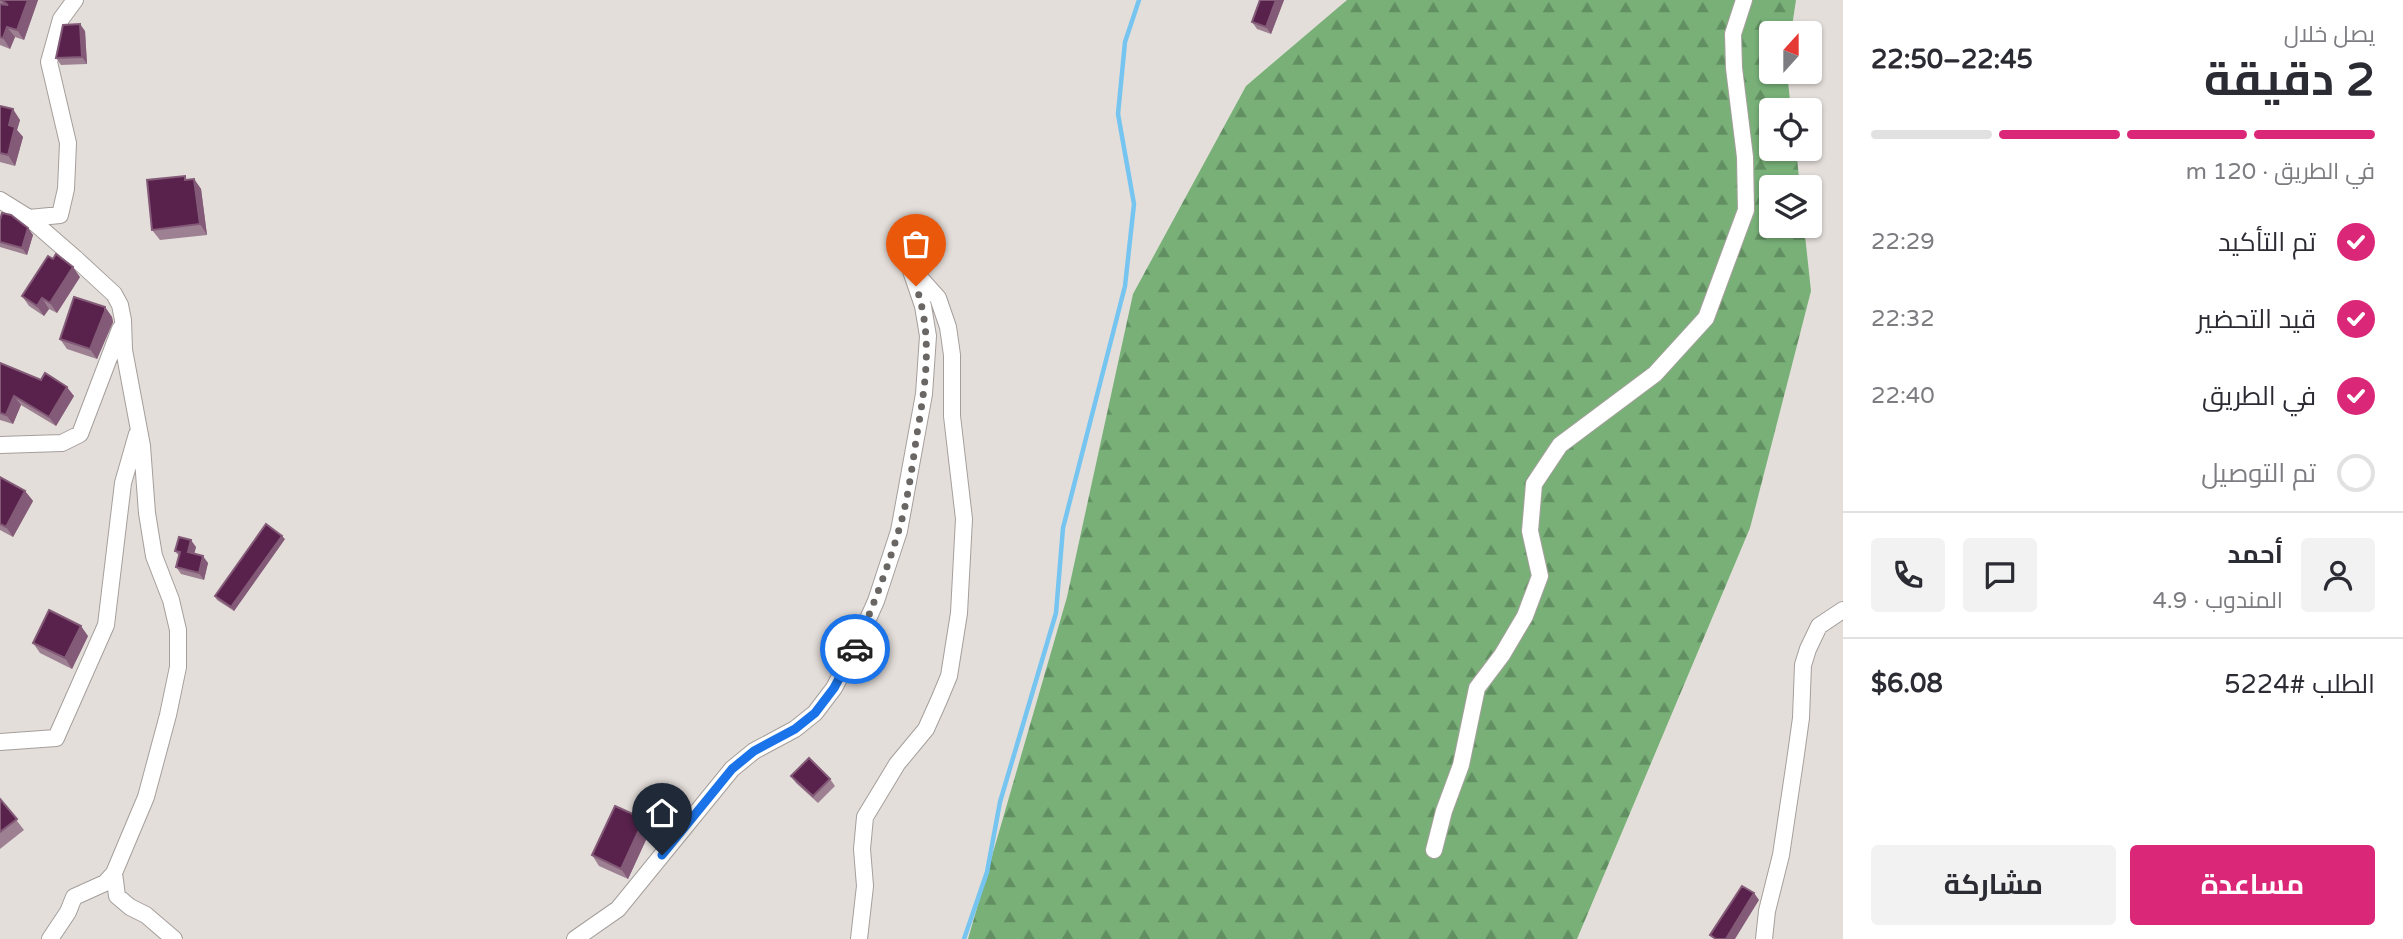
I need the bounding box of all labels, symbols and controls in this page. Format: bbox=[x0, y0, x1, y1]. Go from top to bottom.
north arrow bbox=[1759, 21, 1822, 84]
map controls bbox=[1759, 21, 1822, 238]
text: يصل خلال bbox=[2284, 21, 2375, 49]
text: 22:45–22:50 bbox=[1871, 44, 2033, 75]
text: 2 دقيقة bbox=[2204, 53, 2375, 108]
button: locate bbox=[1759, 98, 1822, 161]
text: في الطريق · 120 m bbox=[2186, 158, 2375, 186]
button: layers bbox=[1759, 175, 1822, 238]
pin bbox=[886, 214, 946, 286]
icon: check bbox=[2337, 223, 2375, 261]
icon: bag bbox=[897, 225, 935, 263]
text: تم التأكيد bbox=[2218, 227, 2316, 258]
text: 22:29 bbox=[1871, 228, 1935, 256]
icon: check bbox=[2337, 300, 2375, 338]
text: قيد التحضير bbox=[2197, 304, 2316, 335]
text: 22:32 bbox=[1871, 305, 1935, 333]
icon: check bbox=[2337, 377, 2375, 415]
text: في الطريق bbox=[2202, 381, 2316, 412]
text: 22:40 bbox=[1871, 382, 1935, 410]
text: تم التوصيل bbox=[2201, 458, 2316, 489]
button: phone bbox=[1871, 538, 1945, 612]
button: chat bbox=[1963, 538, 2037, 612]
button: person bbox=[2301, 538, 2375, 612]
text: أحمد bbox=[2227, 539, 2283, 570]
text: المندوب · 4.9 bbox=[2152, 587, 2283, 615]
courier bbox=[820, 614, 890, 684]
icon: car bbox=[836, 630, 874, 668]
text: $6.08 bbox=[1871, 668, 1943, 699]
text: الطلب #5224 bbox=[2224, 669, 2375, 700]
pin bbox=[632, 783, 692, 855]
icon: home bbox=[643, 794, 681, 832]
button: مشاركة bbox=[1871, 845, 2116, 925]
button: مساعدة bbox=[2130, 845, 2375, 925]

